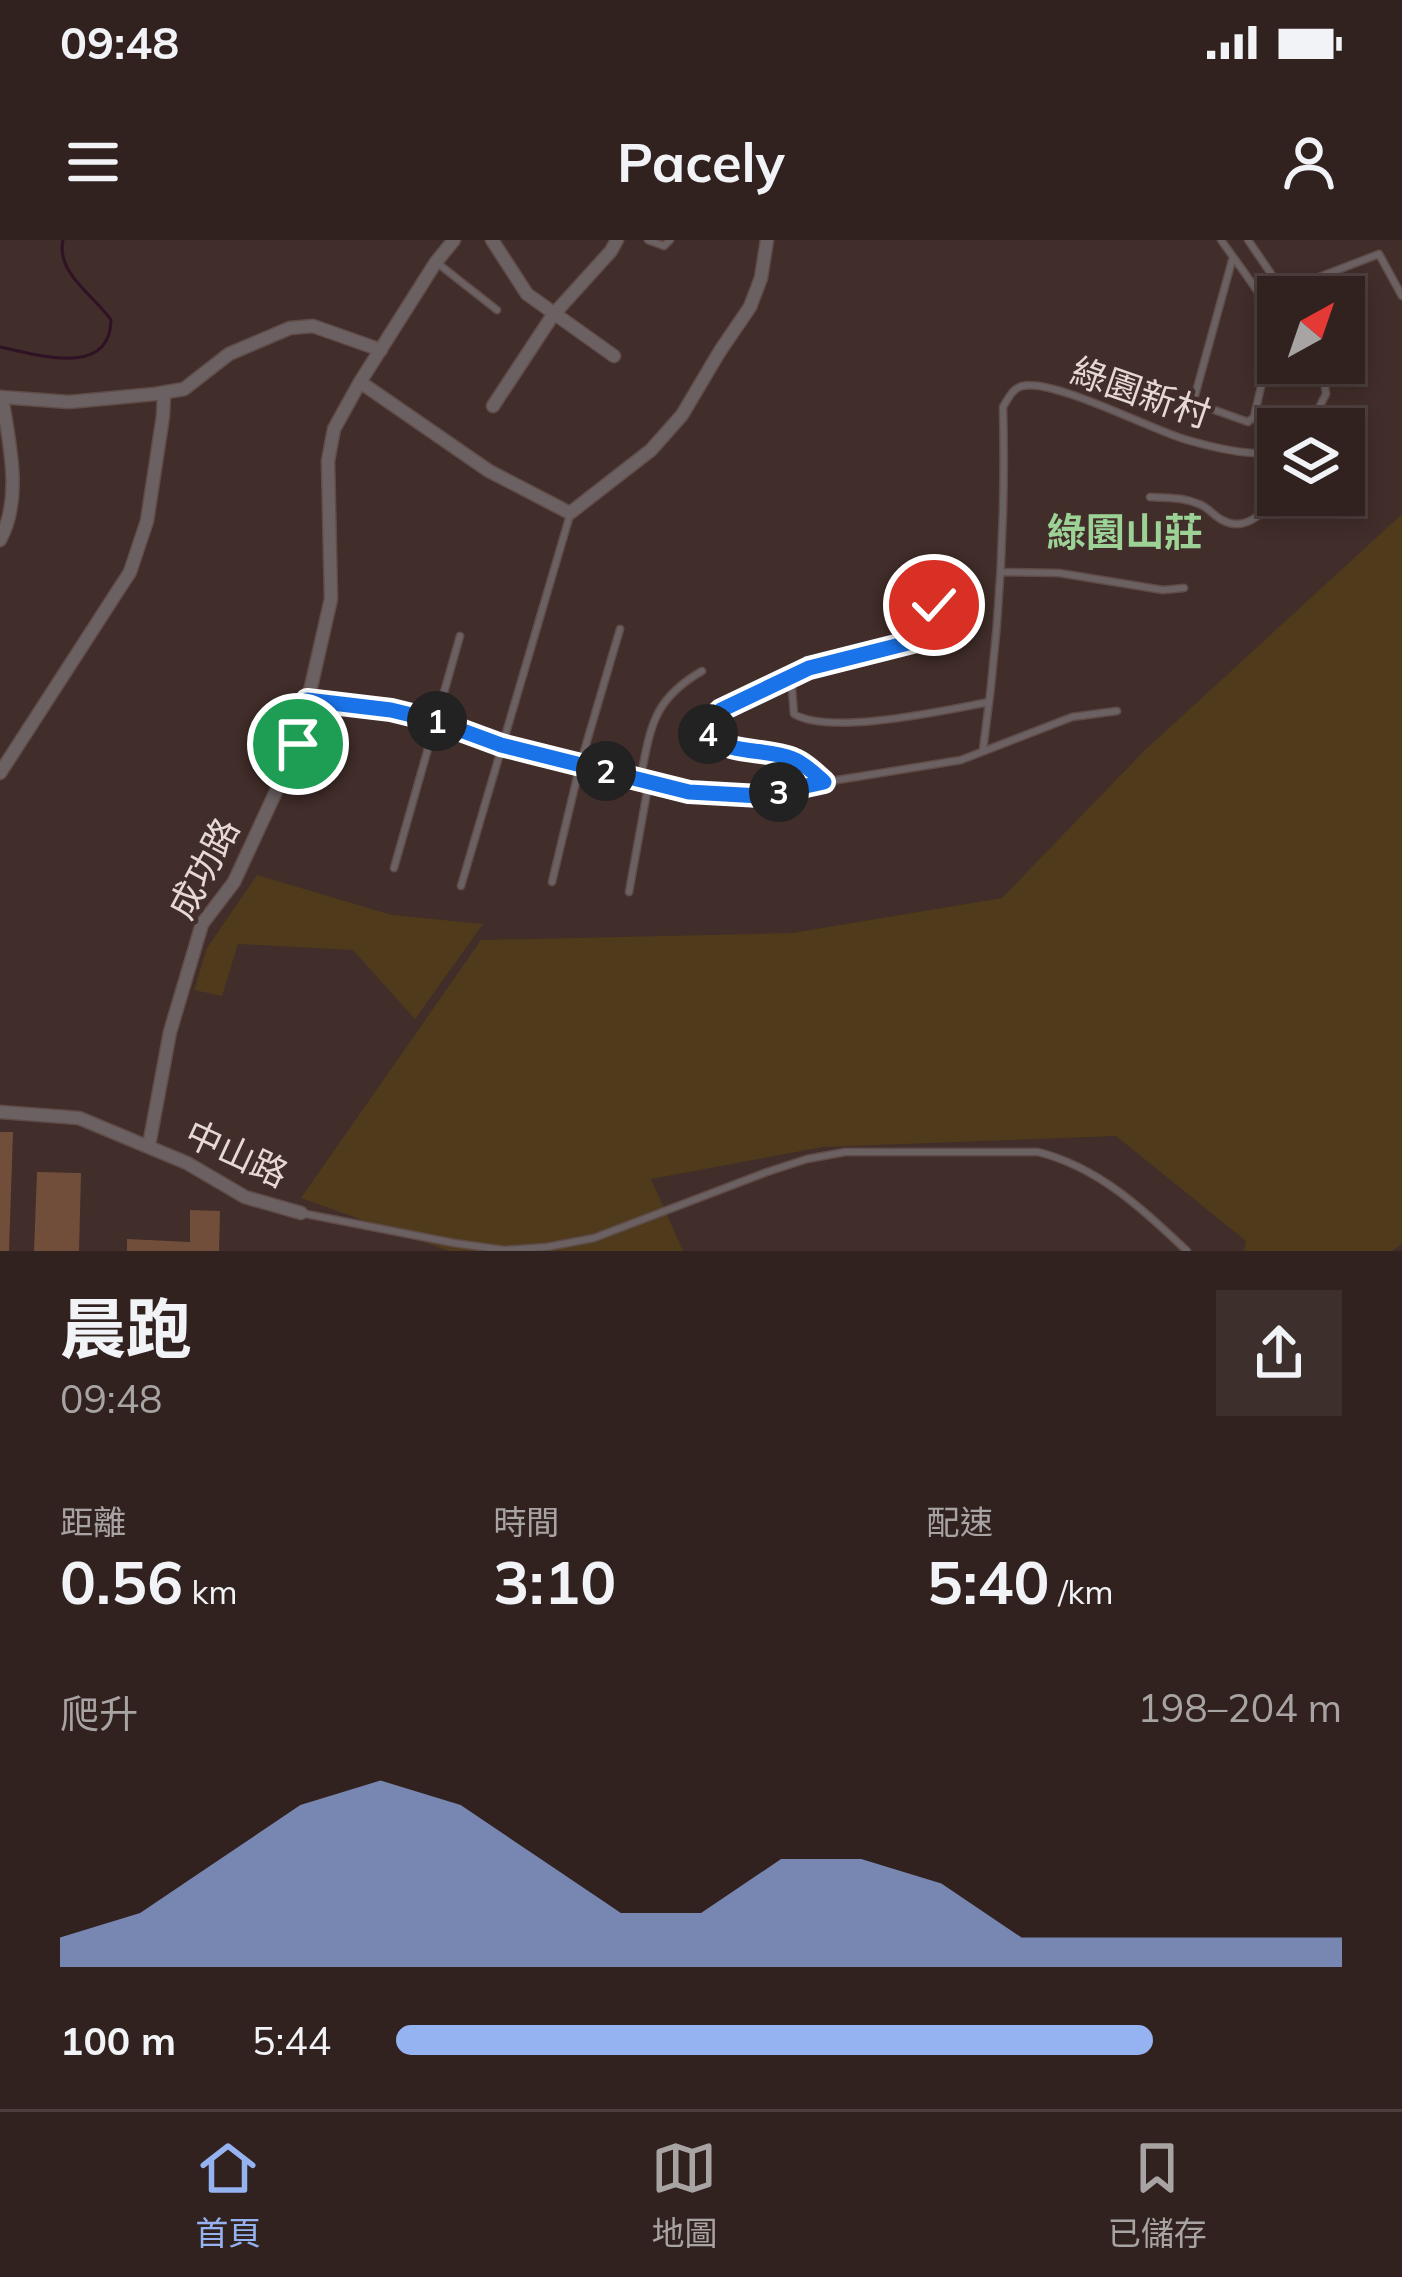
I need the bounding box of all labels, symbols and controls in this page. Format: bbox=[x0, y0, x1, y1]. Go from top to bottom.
text: 09:48 bbox=[60, 14, 179, 70]
text: Pacely bbox=[617, 128, 785, 196]
icon: menu bbox=[60, 129, 126, 195]
icon: person bbox=[1276, 129, 1342, 195]
north arrow bbox=[1257, 276, 1365, 384]
map controls bbox=[1257, 276, 1365, 516]
street label: 綠園新村 bbox=[1066, 347, 1216, 437]
button: layers bbox=[1257, 408, 1365, 516]
district label: 綠園山莊 bbox=[1047, 507, 1203, 556]
pin bbox=[883, 554, 985, 656]
icon: check bbox=[901, 572, 967, 638]
pin: 1 bbox=[407, 691, 467, 751]
pin bbox=[247, 693, 349, 795]
text: 1 bbox=[427, 700, 447, 741]
pin: 4 bbox=[678, 704, 738, 764]
icon: arrive bbox=[265, 711, 331, 777]
text: 4 bbox=[698, 713, 718, 754]
pin: 2 bbox=[576, 741, 636, 801]
text: 2 bbox=[596, 750, 616, 791]
pin: 3 bbox=[749, 762, 809, 822]
text: 3 bbox=[769, 771, 789, 812]
street label: 成功路 bbox=[158, 810, 248, 926]
street label: 中山路 bbox=[179, 1110, 295, 1196]
text: 晨跑 bbox=[60, 1287, 192, 1370]
button: share bbox=[1216, 1290, 1342, 1416]
text: 09:48 bbox=[60, 1374, 163, 1423]
text: 距離 bbox=[60, 1501, 126, 1542]
text: 時間 bbox=[493, 1501, 559, 1542]
text: 配速 bbox=[927, 1501, 993, 1542]
text: 0.56 bbox=[60, 1544, 183, 1619]
text: 3:10 bbox=[493, 1544, 616, 1619]
text: 5:40 bbox=[927, 1544, 1050, 1619]
text: km bbox=[183, 1571, 237, 1612]
text: /km bbox=[1050, 1571, 1113, 1612]
text: 198–204 m bbox=[1137, 1683, 1342, 1732]
text: 爬升 bbox=[60, 1689, 138, 1738]
text: 100 m bbox=[60, 2016, 176, 2065]
text: 5:44 bbox=[252, 2016, 331, 2065]
tab: 首頁 bbox=[195, 2135, 261, 2255]
tab: 地圖 bbox=[651, 2135, 717, 2255]
tab: 已儲存 bbox=[1108, 2135, 1207, 2255]

